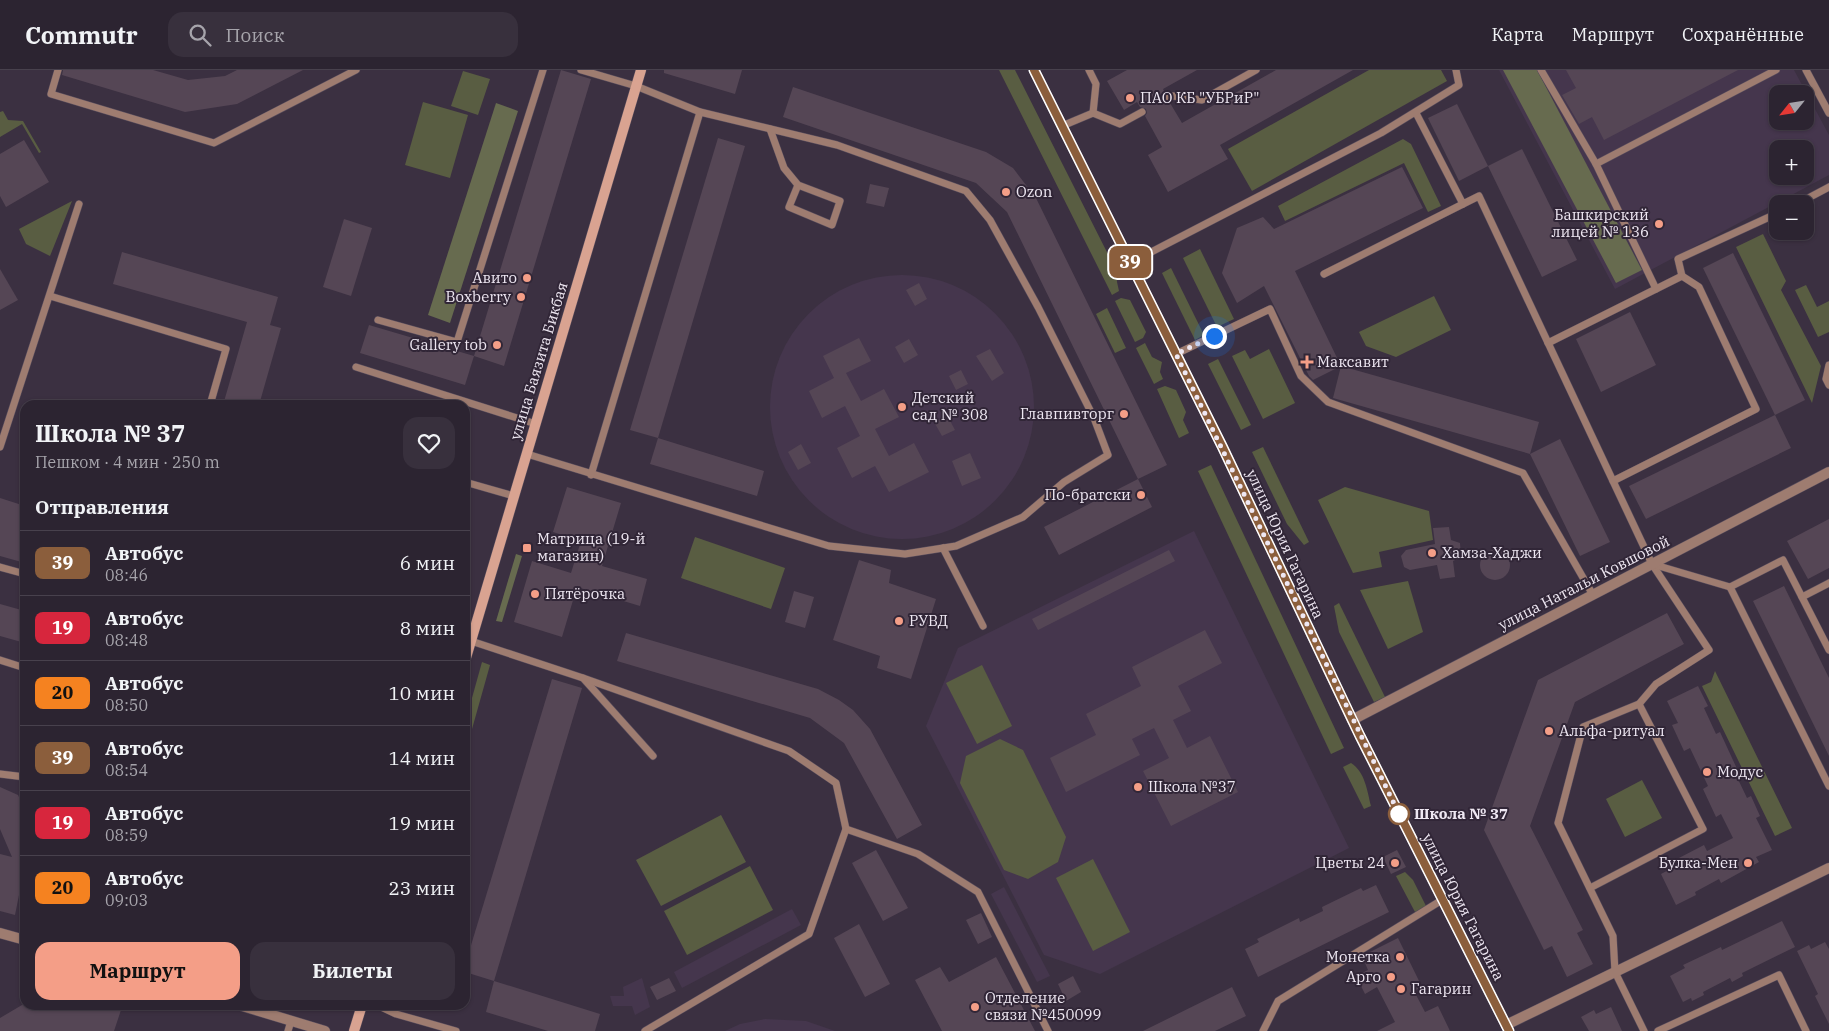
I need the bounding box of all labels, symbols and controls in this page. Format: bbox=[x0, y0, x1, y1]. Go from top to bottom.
search box bbox=[168, 12, 518, 57]
text: Commutr bbox=[25, 19, 138, 51]
icon: search bbox=[186, 21, 214, 49]
text: Поиск bbox=[226, 23, 285, 47]
text: Карта bbox=[1491, 23, 1544, 46]
text: Маршрут bbox=[1572, 23, 1654, 46]
text: Сохранённые bbox=[1682, 23, 1804, 46]
north arrow bbox=[1769, 85, 1814, 130]
map controls bbox=[1769, 85, 1814, 240]
place label: ПАО КБ "УБРиР" bbox=[1140, 88, 1259, 107]
marker: ПАО КБ "УБРиР" bbox=[1124, 92, 1136, 104]
button: + bbox=[1769, 140, 1814, 185]
place label: Ozon bbox=[1016, 182, 1053, 201]
marker: Ozon bbox=[1000, 186, 1012, 198]
button: − bbox=[1769, 195, 1814, 240]
place label: Башкирский лицей № 136 bbox=[1552, 205, 1649, 241]
marker: Башкирский лицей № 136 bbox=[1653, 218, 1665, 230]
line badge: 39 bbox=[1108, 246, 1152, 278]
text: 39 bbox=[1119, 250, 1141, 273]
place label: Авито bbox=[472, 268, 517, 287]
marker: Авито bbox=[521, 272, 533, 284]
street label: улица Баязита Бикбая bbox=[505, 280, 572, 442]
place label: Boxberry bbox=[445, 287, 511, 306]
marker: Boxberry bbox=[515, 291, 527, 303]
your location bbox=[1202, 324, 1227, 349]
place label: Gallery tob bbox=[409, 335, 487, 354]
marker: Gallery tob bbox=[491, 339, 503, 351]
place label: Максавит bbox=[1317, 352, 1389, 371]
marker: Максавит bbox=[1301, 356, 1313, 368]
place label: Детский сад № 308 bbox=[912, 388, 988, 424]
marker: Детский сад № 308 bbox=[896, 401, 908, 413]
place label: Главпивторг bbox=[1020, 404, 1114, 423]
marker: Главпивторг bbox=[1118, 408, 1130, 420]
text: Школа № 37 bbox=[35, 417, 185, 449]
button: heart bbox=[403, 417, 455, 469]
text: Пешком · 4 мин · 250 m bbox=[35, 452, 220, 472]
street label: улица Юрия Гагарина bbox=[1242, 466, 1328, 621]
place label: По-братски bbox=[1045, 485, 1131, 504]
marker: По-братски bbox=[1135, 489, 1147, 501]
text: Отправления bbox=[35, 495, 169, 519]
place label: Матрица (19-й магазин) bbox=[537, 529, 646, 565]
street label: улица Натальи Ковшовой bbox=[1495, 531, 1673, 634]
text: Автобус bbox=[105, 541, 183, 565]
marker: Матрица (19-й магазин) bbox=[521, 542, 533, 554]
place label: Хамза-Хаджи bbox=[1442, 543, 1542, 562]
marker: Хамза-Хаджи bbox=[1426, 547, 1438, 559]
text: 39 bbox=[52, 551, 73, 574]
text: 6 мин bbox=[400, 551, 455, 575]
text: 08:46 bbox=[105, 565, 148, 585]
place label: Пятёрочка bbox=[545, 584, 625, 603]
marker: Пятёрочка bbox=[529, 588, 541, 600]
text: Автобус bbox=[105, 606, 183, 630]
place label: РУВД bbox=[909, 611, 948, 630]
marker: РУВД bbox=[893, 615, 905, 627]
text: 19 bbox=[52, 616, 73, 639]
text: 8 мин bbox=[400, 616, 455, 640]
text: 08:48 bbox=[105, 630, 148, 650]
text: Автобус bbox=[105, 671, 183, 695]
text: 20 bbox=[52, 681, 73, 704]
text: 10 мин bbox=[388, 681, 455, 705]
text: 08:50 bbox=[105, 695, 148, 715]
place label: Альфа-ритуал bbox=[1559, 721, 1665, 740]
marker: Альфа-ритуал bbox=[1543, 725, 1555, 737]
text: Автобус bbox=[105, 736, 183, 760]
text: 39 bbox=[52, 746, 73, 769]
text: 14 мин bbox=[388, 746, 455, 770]
text: 08:54 bbox=[105, 760, 148, 780]
place label: Модус bbox=[1717, 762, 1763, 781]
marker: Модус bbox=[1701, 766, 1713, 778]
place label: Школа №37 bbox=[1148, 777, 1236, 796]
marker: Школа №37 bbox=[1132, 781, 1144, 793]
text: Автобус bbox=[105, 801, 183, 825]
marker: Школа № 37 bbox=[1388, 803, 1410, 825]
place label: Школа № 37 bbox=[1414, 804, 1508, 823]
text: 19 bbox=[52, 811, 73, 834]
text: 19 мин bbox=[388, 811, 455, 835]
text: 08:59 bbox=[105, 825, 148, 845]
street label: улица Юрия Гагарина bbox=[1418, 830, 1509, 984]
place label: Цветы 24 bbox=[1315, 853, 1385, 872]
place label: Булка-Мен bbox=[1659, 853, 1738, 872]
marker: Цветы 24 bbox=[1389, 857, 1401, 869]
marker: Булка-Мен bbox=[1742, 857, 1754, 869]
text: Автобус bbox=[105, 866, 183, 890]
text: 20 bbox=[52, 876, 73, 899]
text: 23 мин bbox=[388, 876, 455, 900]
text: 09:03 bbox=[105, 890, 148, 910]
button: Маршрут bbox=[35, 942, 240, 1000]
button: Билеты bbox=[250, 942, 455, 1000]
place label: Монетка bbox=[1326, 947, 1390, 966]
marker: Монетка bbox=[1394, 951, 1406, 963]
place label: Арго bbox=[1346, 967, 1381, 986]
marker: Арго bbox=[1385, 971, 1397, 983]
place label: Гагарин bbox=[1411, 979, 1472, 998]
marker: Гагарин bbox=[1395, 983, 1407, 995]
place label: Отделение связи №450099 bbox=[985, 988, 1101, 1024]
marker: Отделение связи №450099 bbox=[969, 1001, 981, 1013]

